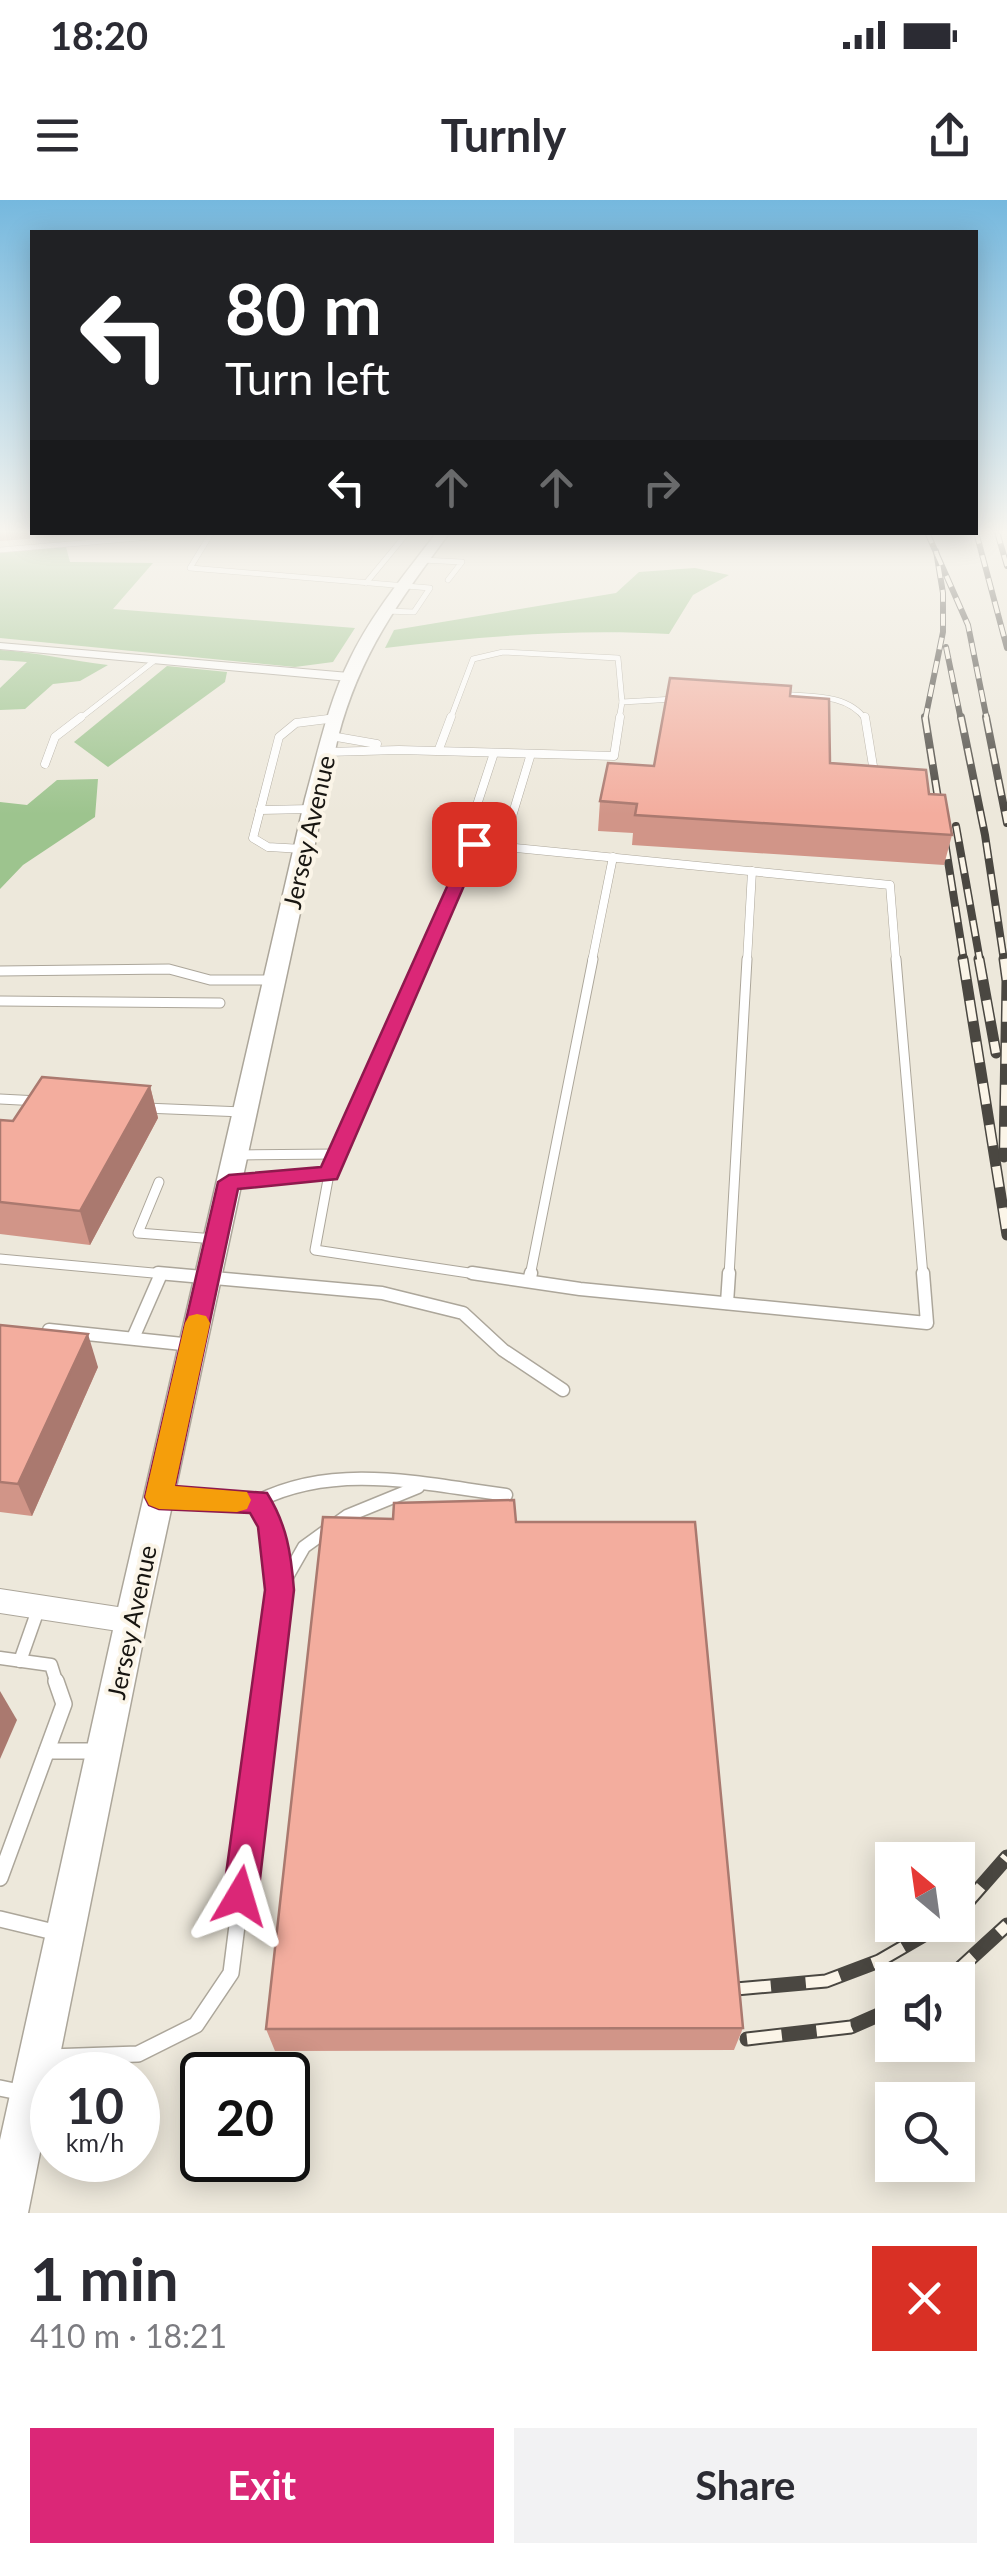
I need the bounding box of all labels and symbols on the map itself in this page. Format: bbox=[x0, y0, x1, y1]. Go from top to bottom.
street label: Jersey Avenue bbox=[276, 752, 340, 912]
pin bbox=[432, 802, 517, 887]
street label: Jersey Avenue bbox=[100, 1542, 162, 1702]
north arrow bbox=[875, 1842, 975, 1942]
position arrow bbox=[188, 1844, 292, 1948]
speed limit sign: 20 bbox=[180, 2052, 310, 2182]

